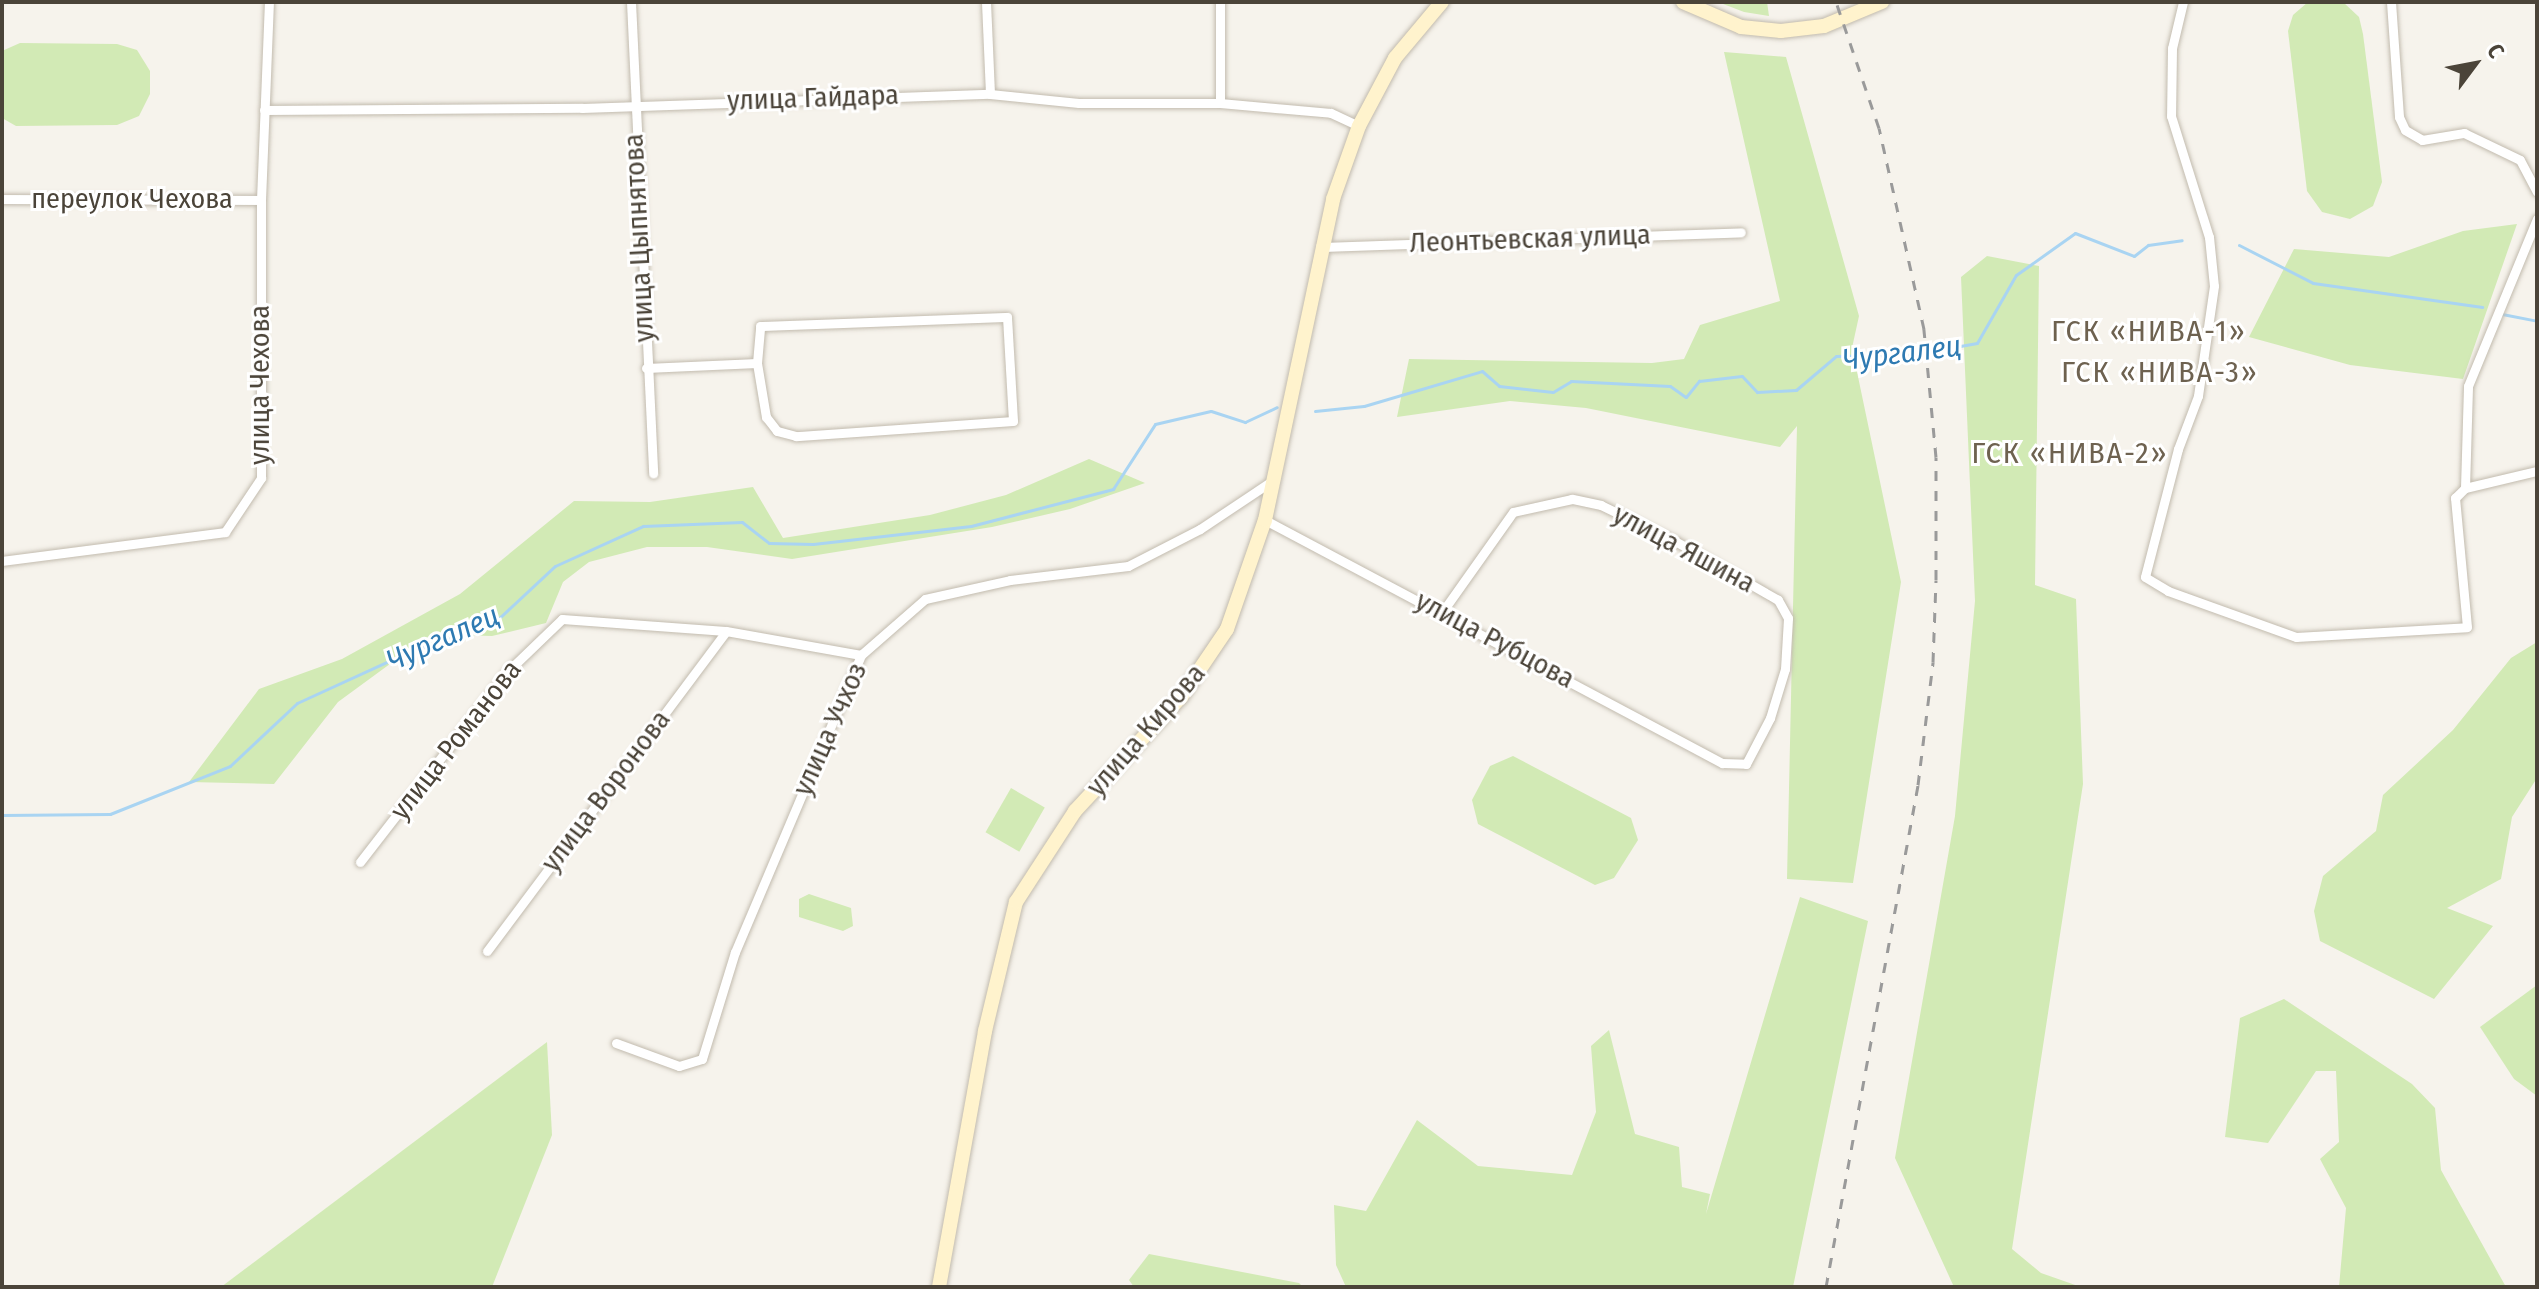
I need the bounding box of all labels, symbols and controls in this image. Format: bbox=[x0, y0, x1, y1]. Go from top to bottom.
north arrow bbox=[2435, 24, 2515, 104]
text: С bbox=[2481, 39, 2510, 63]
street label: улица Гайдара bbox=[727, 78, 899, 118]
street label: улица Цыпнятова bbox=[617, 133, 661, 343]
street label: переулок Чехова bbox=[31, 182, 233, 216]
street label: Леонтьевская улица bbox=[1409, 218, 1651, 260]
street label: улица Чехова bbox=[243, 305, 277, 465]
district label: ГСК «НИВА-1» bbox=[2051, 313, 2247, 349]
water label: Чургалец bbox=[1841, 328, 1963, 378]
district label: ГСК «НИВА-3» bbox=[2061, 354, 2259, 390]
district label: ГСК «НИВА-2» bbox=[1971, 435, 2169, 471]
street label: улица Яшина bbox=[1607, 498, 1761, 600]
street label: улица Рубцова bbox=[1410, 584, 1580, 696]
water label: Чургалец bbox=[381, 597, 505, 679]
street label: улица Романова bbox=[383, 654, 529, 826]
street label: улица Учхоз bbox=[786, 657, 874, 801]
street label: улица Кирова bbox=[1080, 657, 1212, 803]
street label: улица Воронова bbox=[534, 704, 678, 878]

